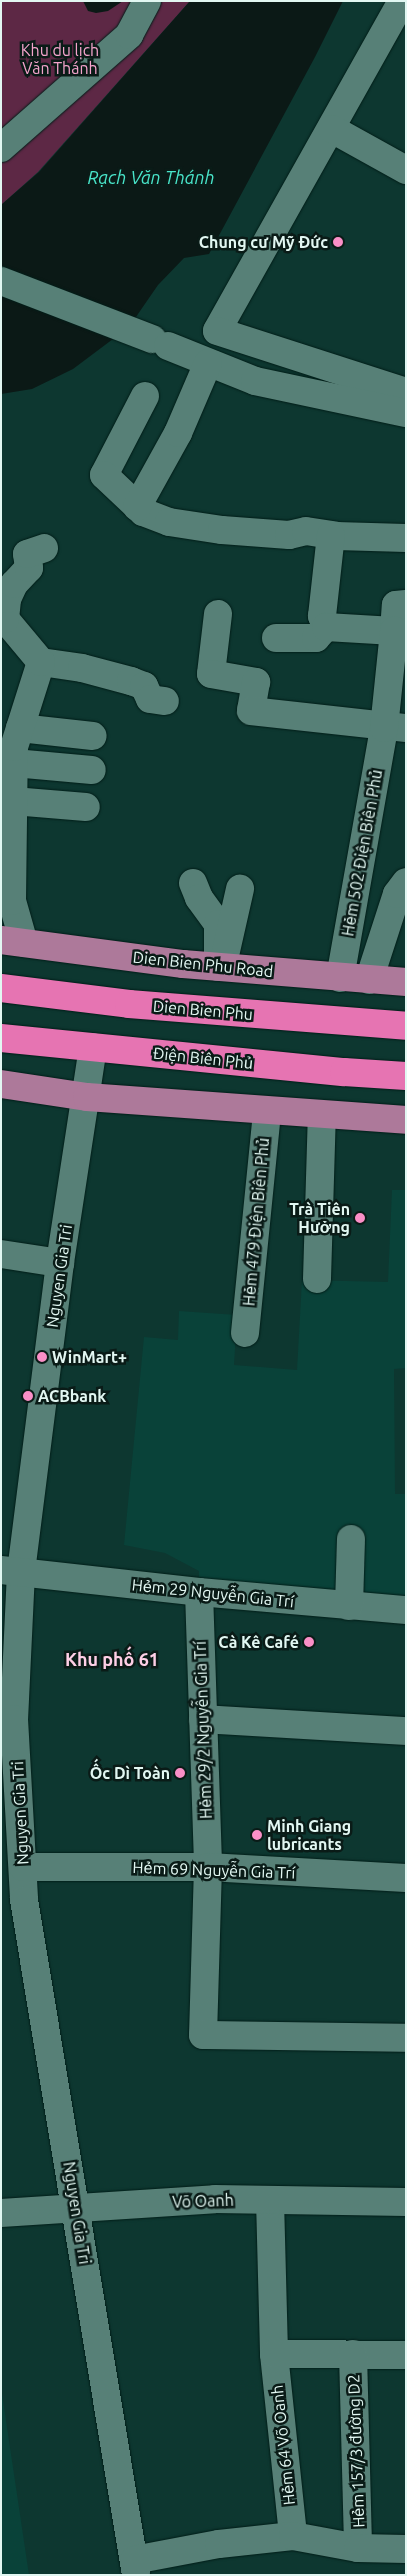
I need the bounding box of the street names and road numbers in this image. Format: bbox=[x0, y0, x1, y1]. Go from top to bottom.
street label: Hẻm 502 Điện Biên Phủ bbox=[338, 768, 386, 938]
street label: Dien Bien Phu Road bbox=[132, 947, 274, 981]
street label: Dien Bien Phu bbox=[152, 996, 254, 1024]
street label: Điện Biên Phủ bbox=[152, 1043, 254, 1073]
street label: Hẻm 479 Điện Biên Phủ bbox=[239, 1137, 273, 1307]
street label: Nguyen Gia Tri bbox=[42, 1223, 76, 1329]
street label: Hẻm 29 Nguyễn Gia Trí bbox=[131, 1575, 295, 1611]
street label: Hẻm 29/2 Nguyễn Gia Trí bbox=[190, 1641, 216, 1819]
street label: Nguyen Gia Tri bbox=[8, 1761, 32, 1865]
street label: Hẻm 69 Nguyễn Gia Trí bbox=[132, 1858, 296, 1882]
street label: Nguyen Gia Tri bbox=[59, 2160, 95, 2266]
street label: Võ Oanh bbox=[172, 2190, 234, 2212]
street label: Hẻm 157/3 đường D2 bbox=[344, 2374, 368, 2528]
street label: Hẻm 64 Võ Oanh bbox=[267, 2384, 299, 2506]

